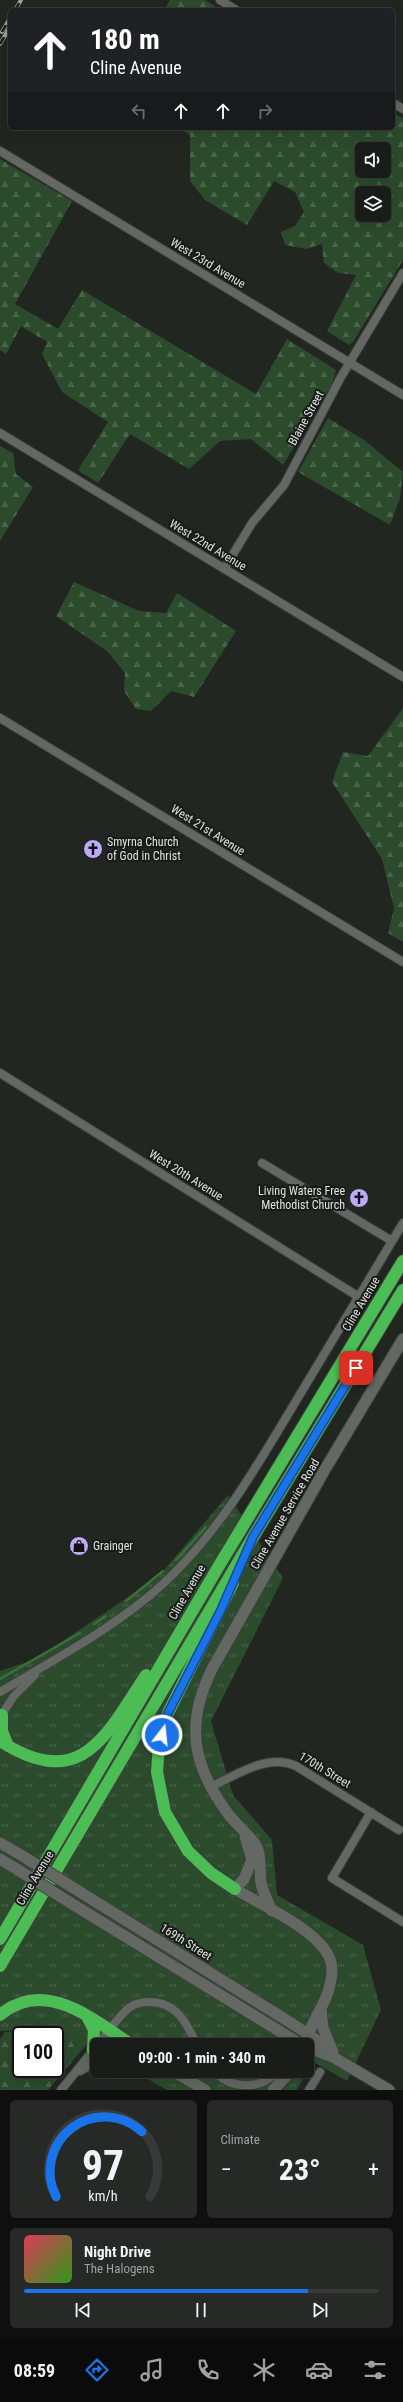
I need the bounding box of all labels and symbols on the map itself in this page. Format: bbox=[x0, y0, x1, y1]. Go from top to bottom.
street label: West 23rd Avenue bbox=[168, 235, 248, 291]
street label: Blaine Street bbox=[285, 388, 327, 448]
street label: West 22nd Avenue bbox=[167, 517, 249, 574]
street label: West 21st Avenue bbox=[168, 802, 248, 859]
place label: Smyrna Church of God in Christ bbox=[107, 835, 181, 863]
church icon: Smyrna Church of God in Christ bbox=[82, 838, 104, 860]
street label: West 20th Avenue bbox=[146, 1147, 226, 1204]
place label: Living Waters Free Methodist Church bbox=[258, 1184, 345, 1212]
church icon: Living Waters Free Methodist Church bbox=[348, 1187, 370, 1209]
street label: Cline Avenue bbox=[339, 1274, 383, 1334]
pin bbox=[339, 1351, 373, 1385]
street label: Cline Avenue Service Road bbox=[248, 1456, 322, 1572]
shop icon: Grainger bbox=[68, 1535, 90, 1557]
place label: Grainger bbox=[93, 1539, 133, 1553]
street label: Cline Avenue bbox=[166, 1562, 209, 1622]
position arrow bbox=[141, 1714, 183, 1756]
street label: 170th Street bbox=[297, 1749, 354, 1791]
street label: Cline Avenue bbox=[13, 1848, 57, 1908]
street label: 169th Street bbox=[158, 1921, 215, 1964]
speed limit sign: 100 bbox=[12, 2026, 64, 2078]

